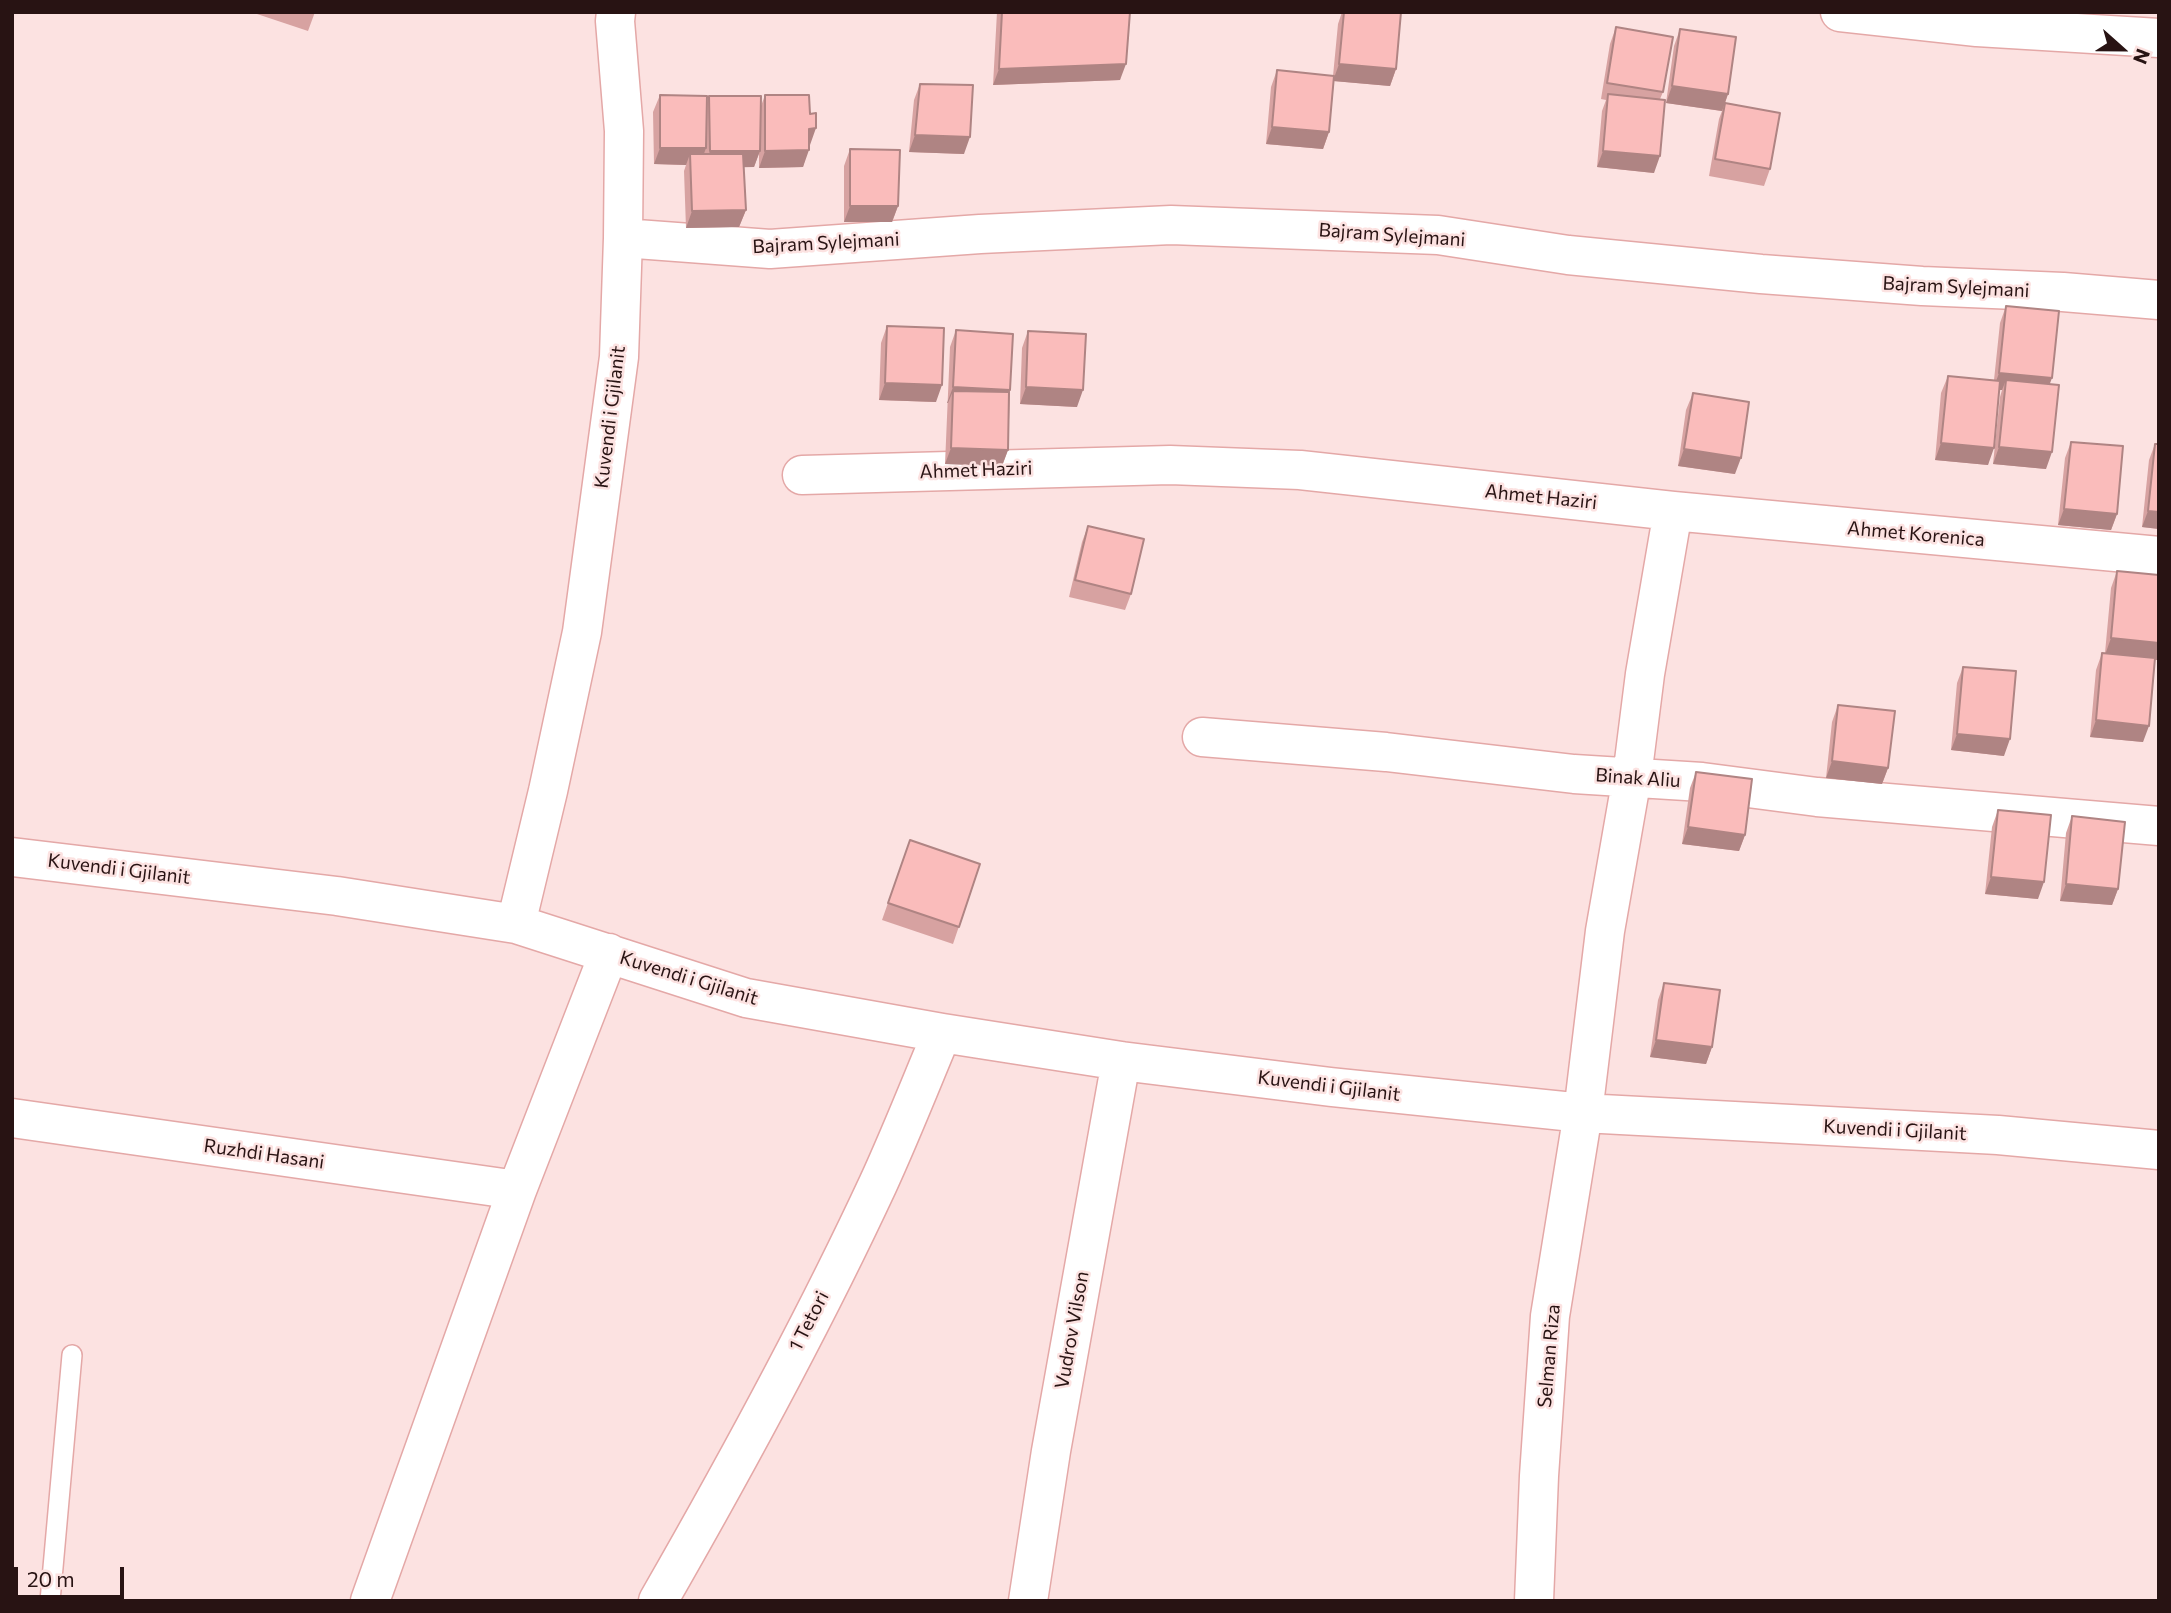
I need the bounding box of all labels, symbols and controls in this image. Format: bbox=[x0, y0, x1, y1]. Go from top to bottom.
north arrow bbox=[2087, 14, 2157, 84]
text: N bbox=[2129, 46, 2155, 67]
street label: Bajram Sylejmani bbox=[1318, 218, 1466, 252]
street label: Bajram Sylejmani bbox=[752, 228, 900, 258]
street label: Bajram Sylejmani bbox=[1882, 272, 2030, 302]
street label: Kuvendi i Gjilanit bbox=[590, 344, 630, 490]
street label: Ahmet Haziri bbox=[919, 457, 1033, 483]
street label: Ahmet Haziri bbox=[1484, 480, 1598, 514]
street label: Ahmet Korenica bbox=[1846, 517, 1986, 551]
street label: Binak Aliu bbox=[1595, 764, 1681, 792]
street label: Kuvendi i Gjilanit bbox=[46, 849, 192, 889]
street label: Kuvendi i Gjilanit bbox=[617, 946, 761, 1010]
street label: Kuvendi i Gjilanit bbox=[1256, 1066, 1402, 1106]
street label: Kuvendi i Gjilanit bbox=[1823, 1115, 1967, 1145]
street label: Ruzhdi Hasani bbox=[202, 1134, 326, 1174]
street label: Vudrov Vilson bbox=[1050, 1269, 1094, 1391]
street label: 1 Tetori bbox=[784, 1287, 834, 1355]
street label: Selman Riza bbox=[1533, 1303, 1565, 1409]
scale bar bbox=[18, 1554, 128, 1598]
text: 20 m bbox=[27, 1566, 75, 1591]

